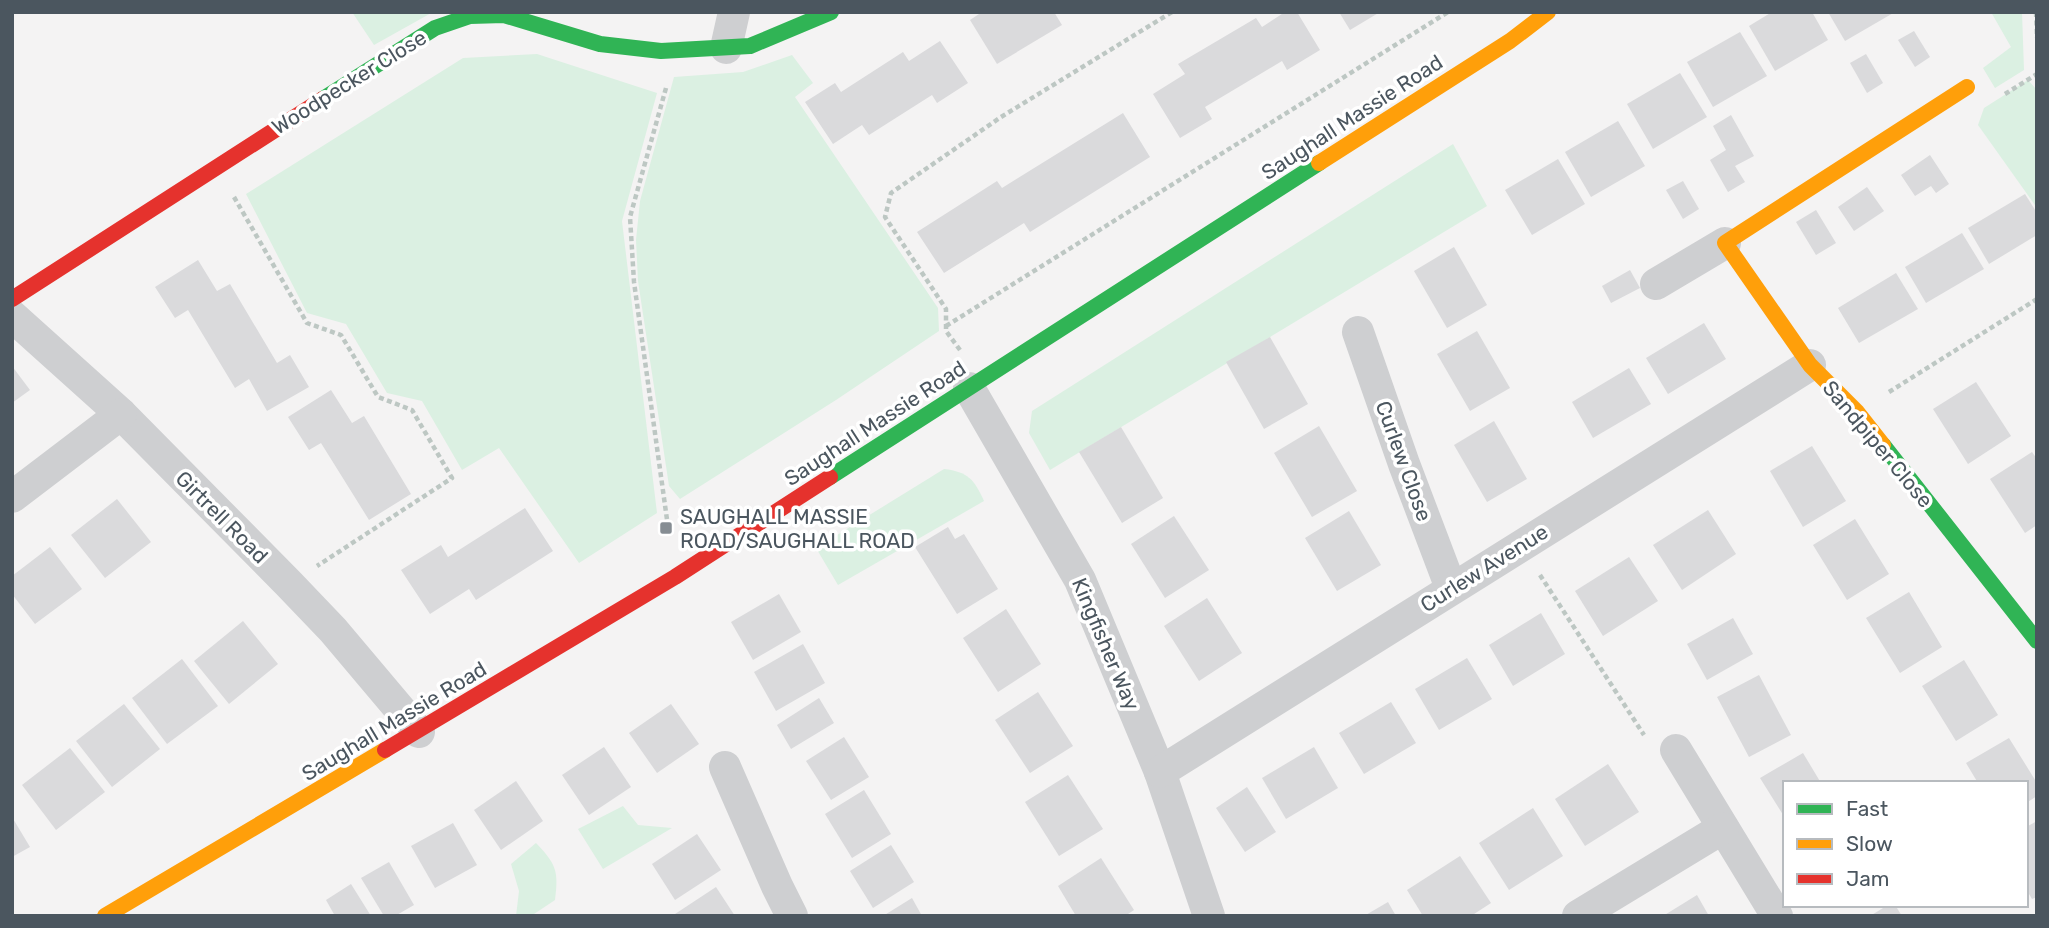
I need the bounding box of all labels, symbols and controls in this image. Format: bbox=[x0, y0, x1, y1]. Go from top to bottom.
street label: Woodpecker Close bbox=[267, 24, 431, 140]
street label: Saughall Massie Road bbox=[1257, 49, 1447, 185]
street label: Saughall Massie Road bbox=[780, 355, 970, 491]
street label: Sandpiper Close bbox=[1818, 375, 1938, 513]
street label: Curlew Close bbox=[1371, 397, 1437, 525]
street label: Girtrell Road bbox=[171, 466, 273, 568]
place label: SAUGHALL MASSIE ROAD/SAUGHALL ROAD bbox=[680, 504, 915, 553]
street label: Curlew Avenue bbox=[1416, 519, 1552, 617]
marker: SAUGHALL MASSIE ROAD/SAUGHALL ROAD bbox=[658, 520, 674, 536]
street label: Kingfisher Way bbox=[1067, 574, 1145, 714]
street label: Saughall Massie Road bbox=[297, 656, 491, 786]
legend bbox=[1783, 781, 2028, 907]
text: Fast bbox=[1846, 796, 1888, 821]
text: Slow bbox=[1846, 831, 1893, 856]
text: Jam bbox=[1846, 866, 1890, 891]

